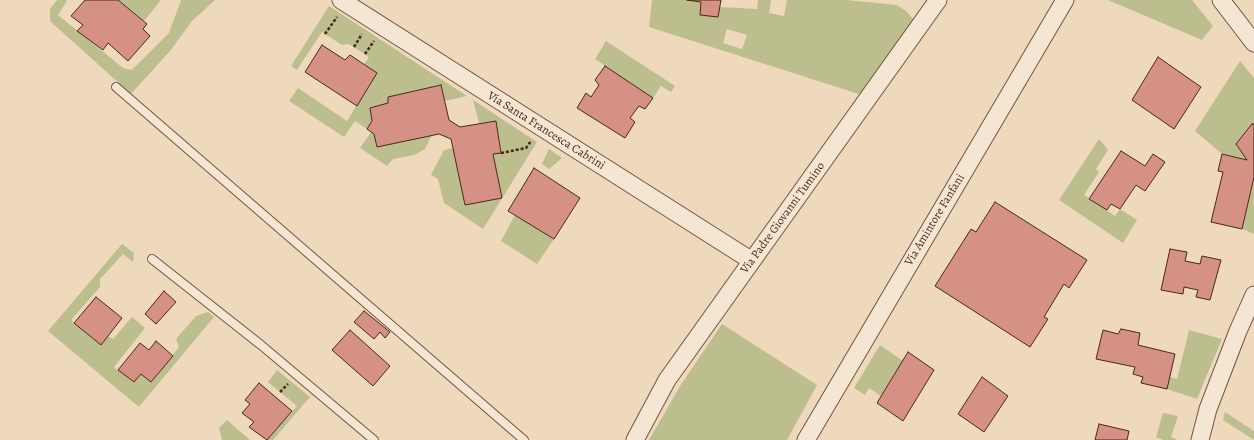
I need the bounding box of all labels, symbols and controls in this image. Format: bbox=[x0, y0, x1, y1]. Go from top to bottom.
street label: Via Santa Francesca Cabrini bbox=[484, 89, 608, 173]
street label: Via Padre Giovanni Tumino bbox=[738, 160, 828, 276]
street label: Via Amintore Fanfani bbox=[902, 172, 968, 268]

